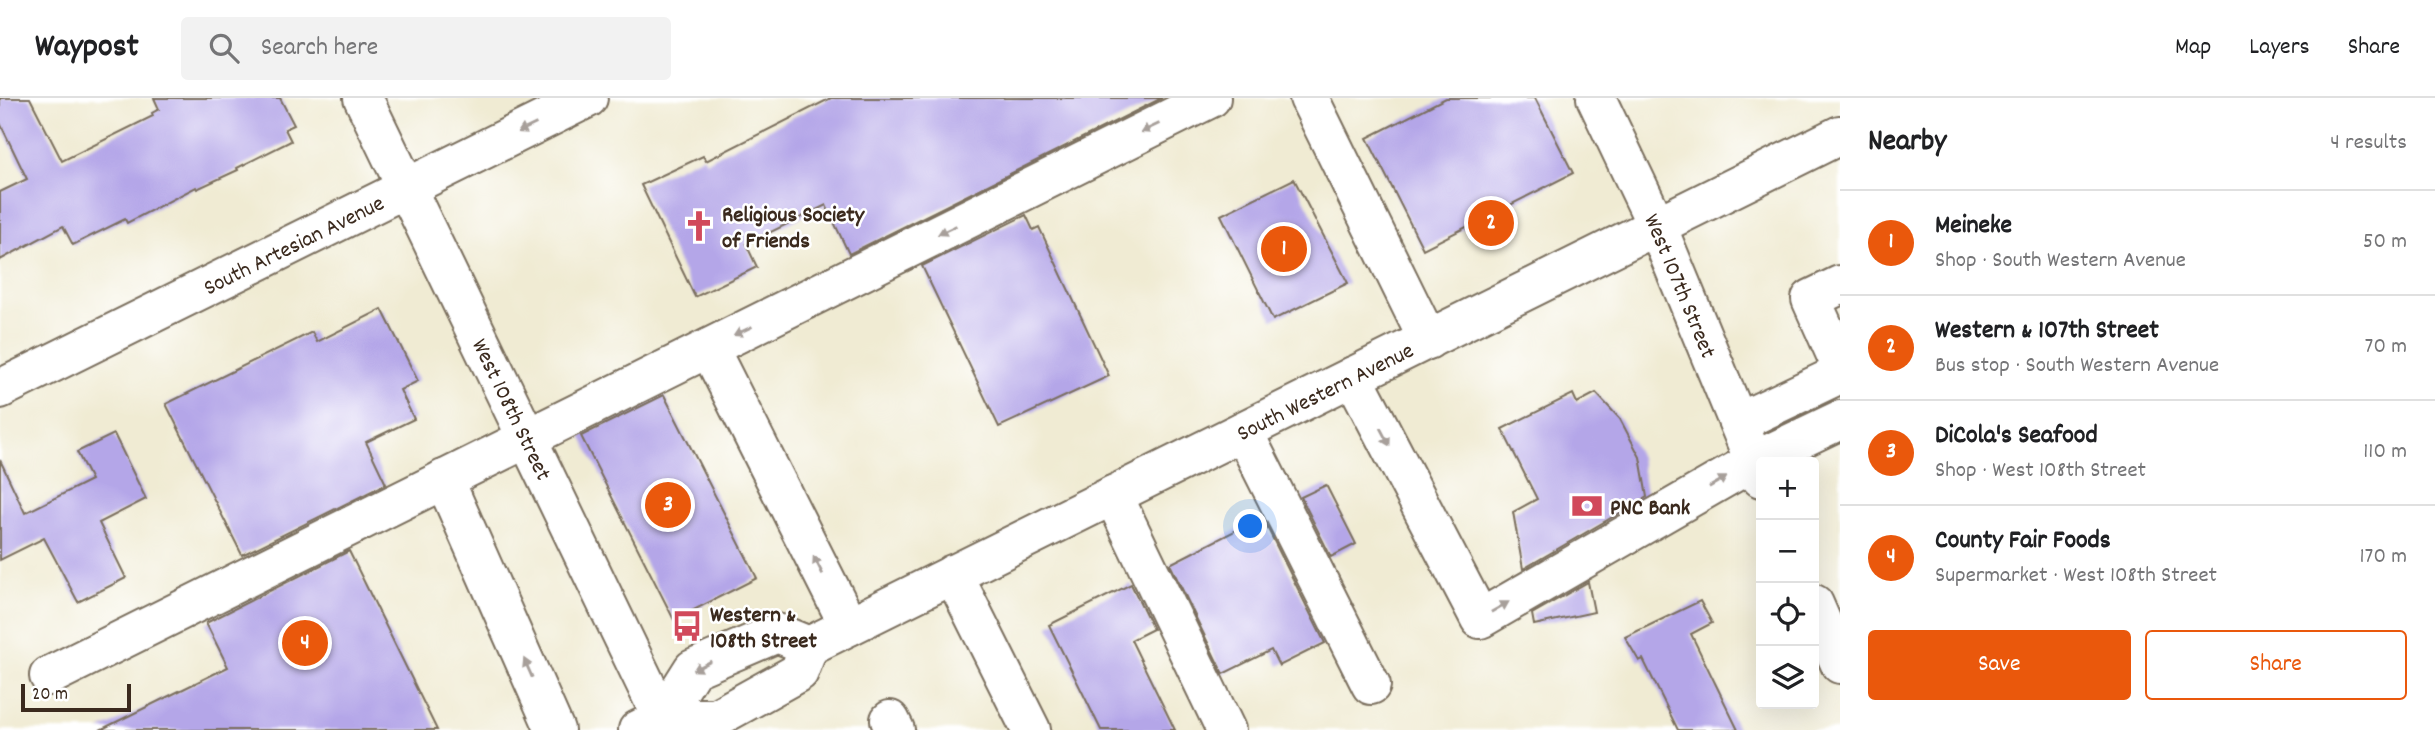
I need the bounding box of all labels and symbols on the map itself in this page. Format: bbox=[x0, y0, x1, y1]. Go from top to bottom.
one-way arrow bbox=[517, 123, 537, 134]
one-way arrow bbox=[1140, 123, 1160, 134]
street label: South Artesian Avenue bbox=[199, 188, 391, 306]
pin: 2 bbox=[1468, 197, 1514, 249]
place label: Religious Society of Friends bbox=[722, 200, 866, 259]
church icon: Religious Society of Friends bbox=[682, 209, 716, 243]
street label: West 107th Street bbox=[1634, 209, 1723, 364]
pin: 1 bbox=[1261, 223, 1307, 275]
one-way arrow bbox=[937, 224, 957, 235]
one-way arrow bbox=[733, 326, 753, 337]
street label: West 108th Street bbox=[461, 334, 558, 487]
street label: South Western Avenue bbox=[1232, 336, 1420, 451]
one-way arrow bbox=[1379, 427, 1391, 447]
one-way arrow bbox=[1709, 476, 1728, 488]
pin: 3 bbox=[645, 479, 691, 531]
bank icon: PNC Bank bbox=[1570, 489, 1604, 523]
place label: PNC Bank bbox=[1610, 493, 1691, 526]
your location bbox=[1233, 509, 1267, 543]
one-way arrow bbox=[812, 555, 823, 575]
place label: Western & 108th Street bbox=[710, 600, 817, 659]
one-way arrow bbox=[1490, 601, 1509, 614]
bus stop icon: Western & 108th Street bbox=[670, 609, 704, 643]
pin: 4 bbox=[282, 617, 328, 669]
one-way arrow bbox=[522, 657, 533, 678]
one-way arrow bbox=[691, 660, 711, 672]
scale bar bbox=[21, 681, 131, 713]

